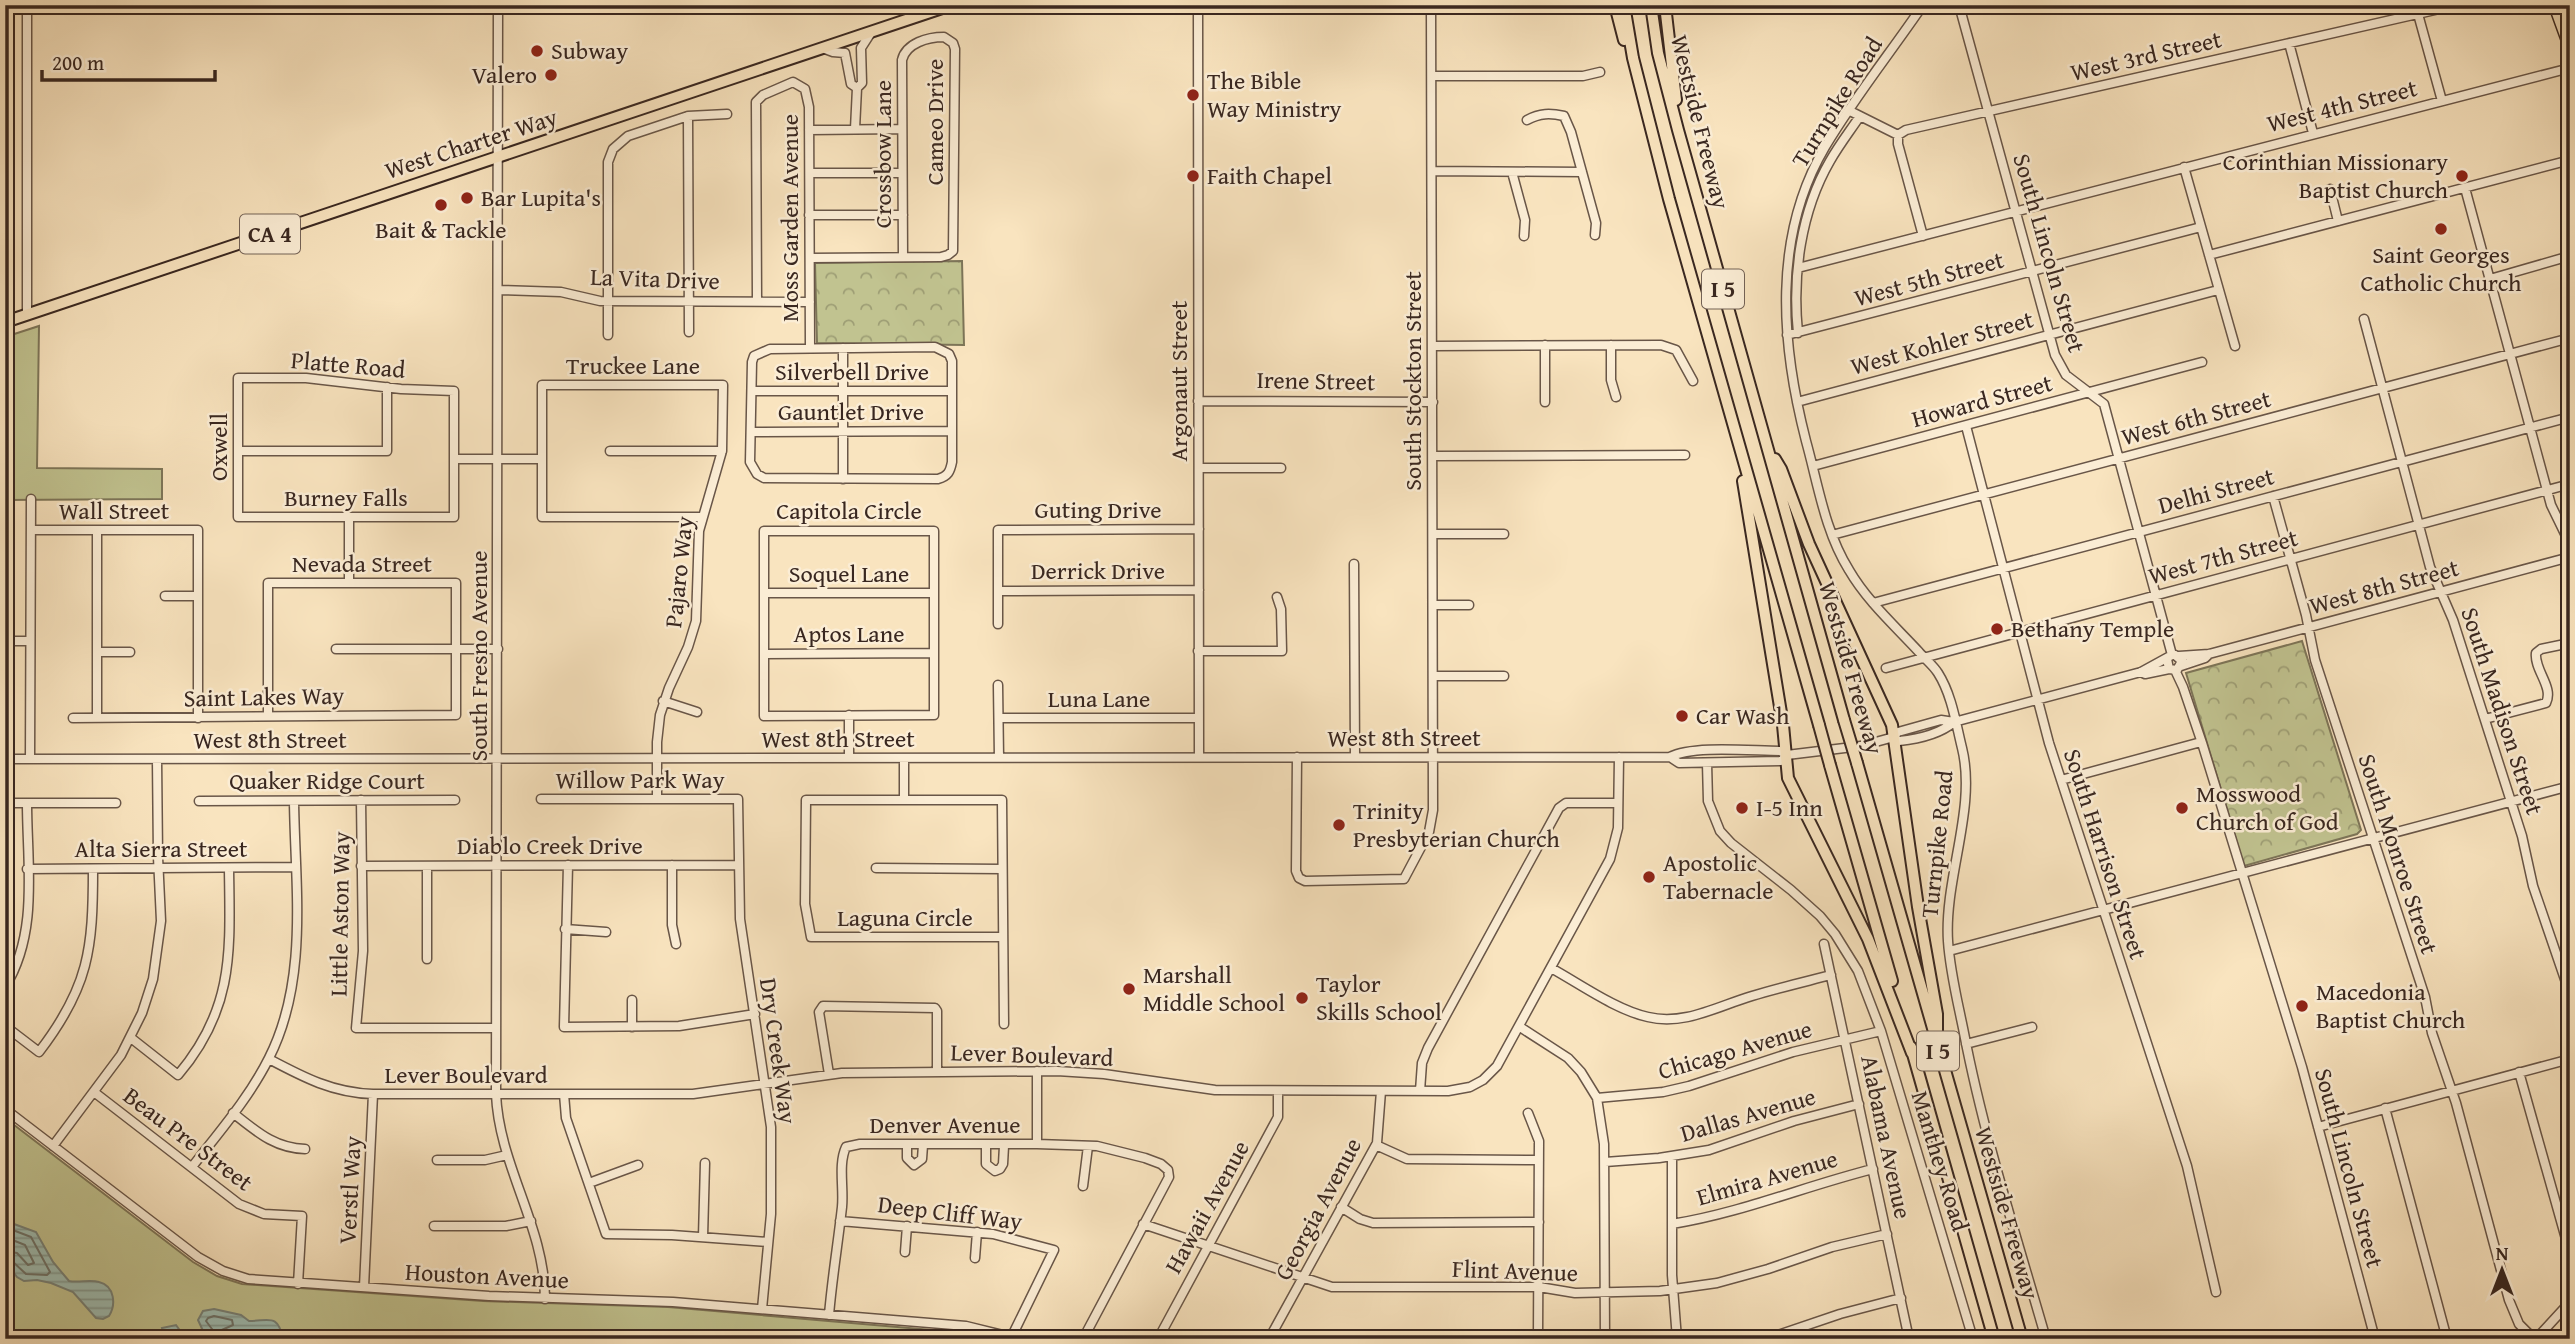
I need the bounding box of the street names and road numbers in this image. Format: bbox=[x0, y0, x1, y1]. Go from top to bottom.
street label: West 3rd Street bbox=[2067, 21, 2225, 90]
street label: Turnpike Road bbox=[1783, 30, 1891, 174]
street label: Westside Freeway bbox=[1662, 31, 1739, 213]
street label: Cameo Drive bbox=[917, 59, 952, 185]
street label: West 4th Street bbox=[2263, 70, 2421, 141]
street label: Crossbow Lane bbox=[865, 80, 900, 228]
street label: West Charter Way bbox=[380, 99, 562, 188]
street label: Moss Garden Avenue bbox=[772, 114, 807, 322]
street label: South Lincoln Street bbox=[2004, 149, 2095, 357]
road number: CA 4 bbox=[240, 215, 300, 254]
street label: West 5th Street bbox=[1850, 242, 2008, 315]
street label: La Vita Drive bbox=[590, 259, 720, 298]
road number: I 5 bbox=[1702, 270, 1744, 308]
street label: South Stockton Street bbox=[1395, 271, 1430, 491]
street label: Argonaut Street bbox=[1161, 300, 1196, 461]
street label: West Kohler Street bbox=[1847, 301, 2038, 384]
street label: Platte Road bbox=[289, 342, 407, 387]
street label: Truckee Lane bbox=[566, 348, 700, 383]
street label: Silverbell Drive bbox=[775, 354, 929, 389]
street label: Irene Street bbox=[1256, 362, 1376, 399]
street label: Howard Street bbox=[1908, 365, 2057, 436]
street label: West 6th Street bbox=[2117, 381, 2275, 454]
street label: Gauntlet Drive bbox=[778, 394, 924, 429]
street label: Oxwell bbox=[201, 413, 236, 481]
street label: Delhi Street bbox=[2154, 458, 2278, 523]
street label: Burney Falls bbox=[284, 480, 408, 515]
street label: Guting Drive bbox=[1035, 492, 1161, 527]
street label: Wall Street bbox=[59, 493, 170, 528]
street label: Capitola Circle bbox=[776, 493, 922, 528]
street label: Pajaro Way bbox=[655, 514, 702, 629]
street label: West 7th Street bbox=[2144, 520, 2302, 593]
street label: Nevada Street bbox=[292, 546, 432, 581]
street label: West 8th Street bbox=[2305, 550, 2463, 623]
street label: South Fresno Avenue bbox=[461, 551, 496, 761]
street label: Derrick Drive bbox=[1031, 553, 1165, 588]
street label: Soquel Lane bbox=[789, 556, 909, 591]
street label: Westside Freeway bbox=[1810, 577, 1893, 758]
street label: South Madison Street bbox=[2452, 603, 2553, 819]
street label: Aptos Lane bbox=[794, 616, 904, 651]
street label: Saint Lakes Way bbox=[183, 678, 345, 715]
street label: Luna Lane bbox=[1048, 681, 1150, 716]
street label: West 8th Street bbox=[1327, 720, 1481, 755]
street label: West 8th Street bbox=[761, 721, 915, 756]
street label: West 8th Street bbox=[193, 722, 347, 757]
street label: South Harrison Street bbox=[2055, 744, 2156, 964]
street label: South Monroe Street bbox=[2350, 749, 2448, 959]
street label: Willow Park Way bbox=[555, 762, 725, 797]
street label: Quaker Ridge Court bbox=[229, 763, 425, 798]
street label: Turnpike Road bbox=[1911, 768, 1962, 919]
street label: Diablo Creek Drive bbox=[457, 828, 643, 863]
street label: Alta Sierra Street bbox=[74, 831, 248, 866]
street label: Little Aston Way bbox=[321, 831, 358, 997]
street label: Laguna Circle bbox=[837, 900, 973, 935]
street label: Dry Creek Way bbox=[751, 976, 806, 1126]
street label: Chicago Avenue bbox=[1654, 1011, 1816, 1088]
road number: I 5 bbox=[1917, 1032, 1959, 1070]
street label: Lever Boulevard bbox=[950, 1034, 1114, 1075]
street label: Alabama Avenue bbox=[1852, 1052, 1921, 1222]
street label: Lever Boulevard bbox=[385, 1057, 548, 1092]
street label: South Lincoln Street bbox=[2306, 1064, 2393, 1272]
street label: Beau Pre Street bbox=[116, 1078, 261, 1199]
street label: Dallas Avenue bbox=[1676, 1078, 1820, 1151]
street label: Manthey Road bbox=[1903, 1086, 1978, 1236]
street label: Denver Avenue bbox=[870, 1107, 1020, 1142]
street label: Westside Freeway bbox=[1966, 1122, 2049, 1303]
street label: Georgia Avenue bbox=[1265, 1131, 1370, 1286]
street label: Hawaii Avenue bbox=[1156, 1134, 1258, 1280]
street label: Verstl Way bbox=[329, 1135, 370, 1245]
street label: Elmira Avenue bbox=[1692, 1141, 1842, 1214]
street label: Deep Cliff Way bbox=[876, 1186, 1024, 1239]
street label: Flint Avenue bbox=[1451, 1251, 1579, 1290]
street label: Houston Avenue bbox=[404, 1254, 570, 1297]

